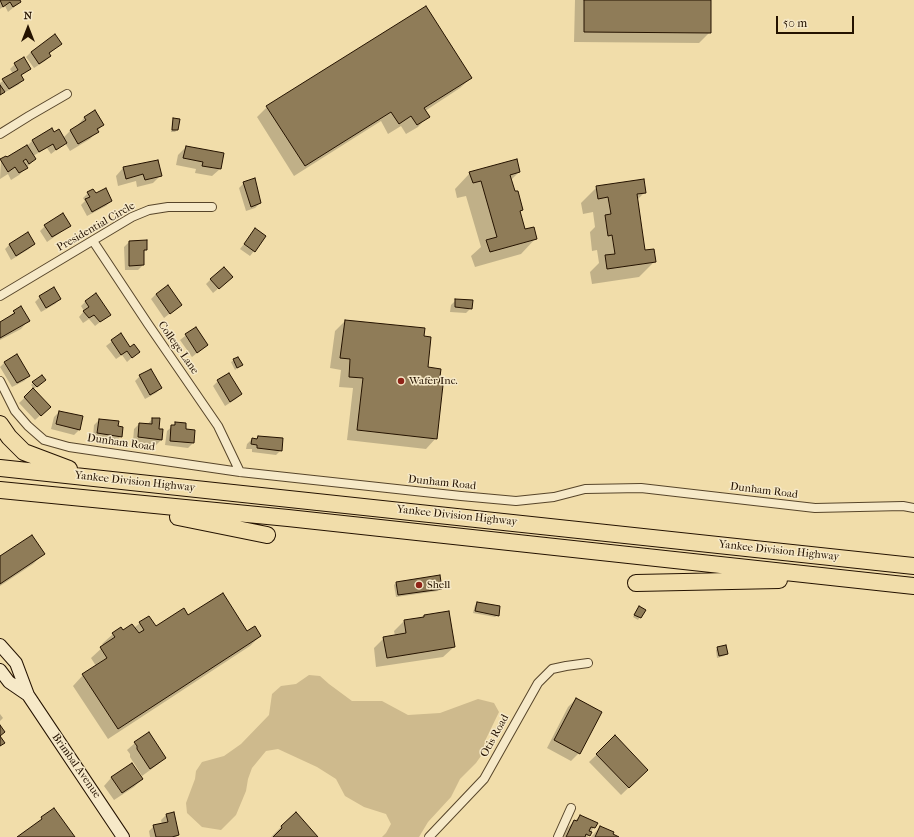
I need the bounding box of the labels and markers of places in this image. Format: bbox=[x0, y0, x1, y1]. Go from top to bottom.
place label: Wafer Inc. bbox=[409, 374, 458, 388]
marker: Wafer Inc. bbox=[396, 376, 406, 386]
place label: Shell bbox=[427, 578, 450, 592]
marker: Shell bbox=[414, 580, 424, 590]

